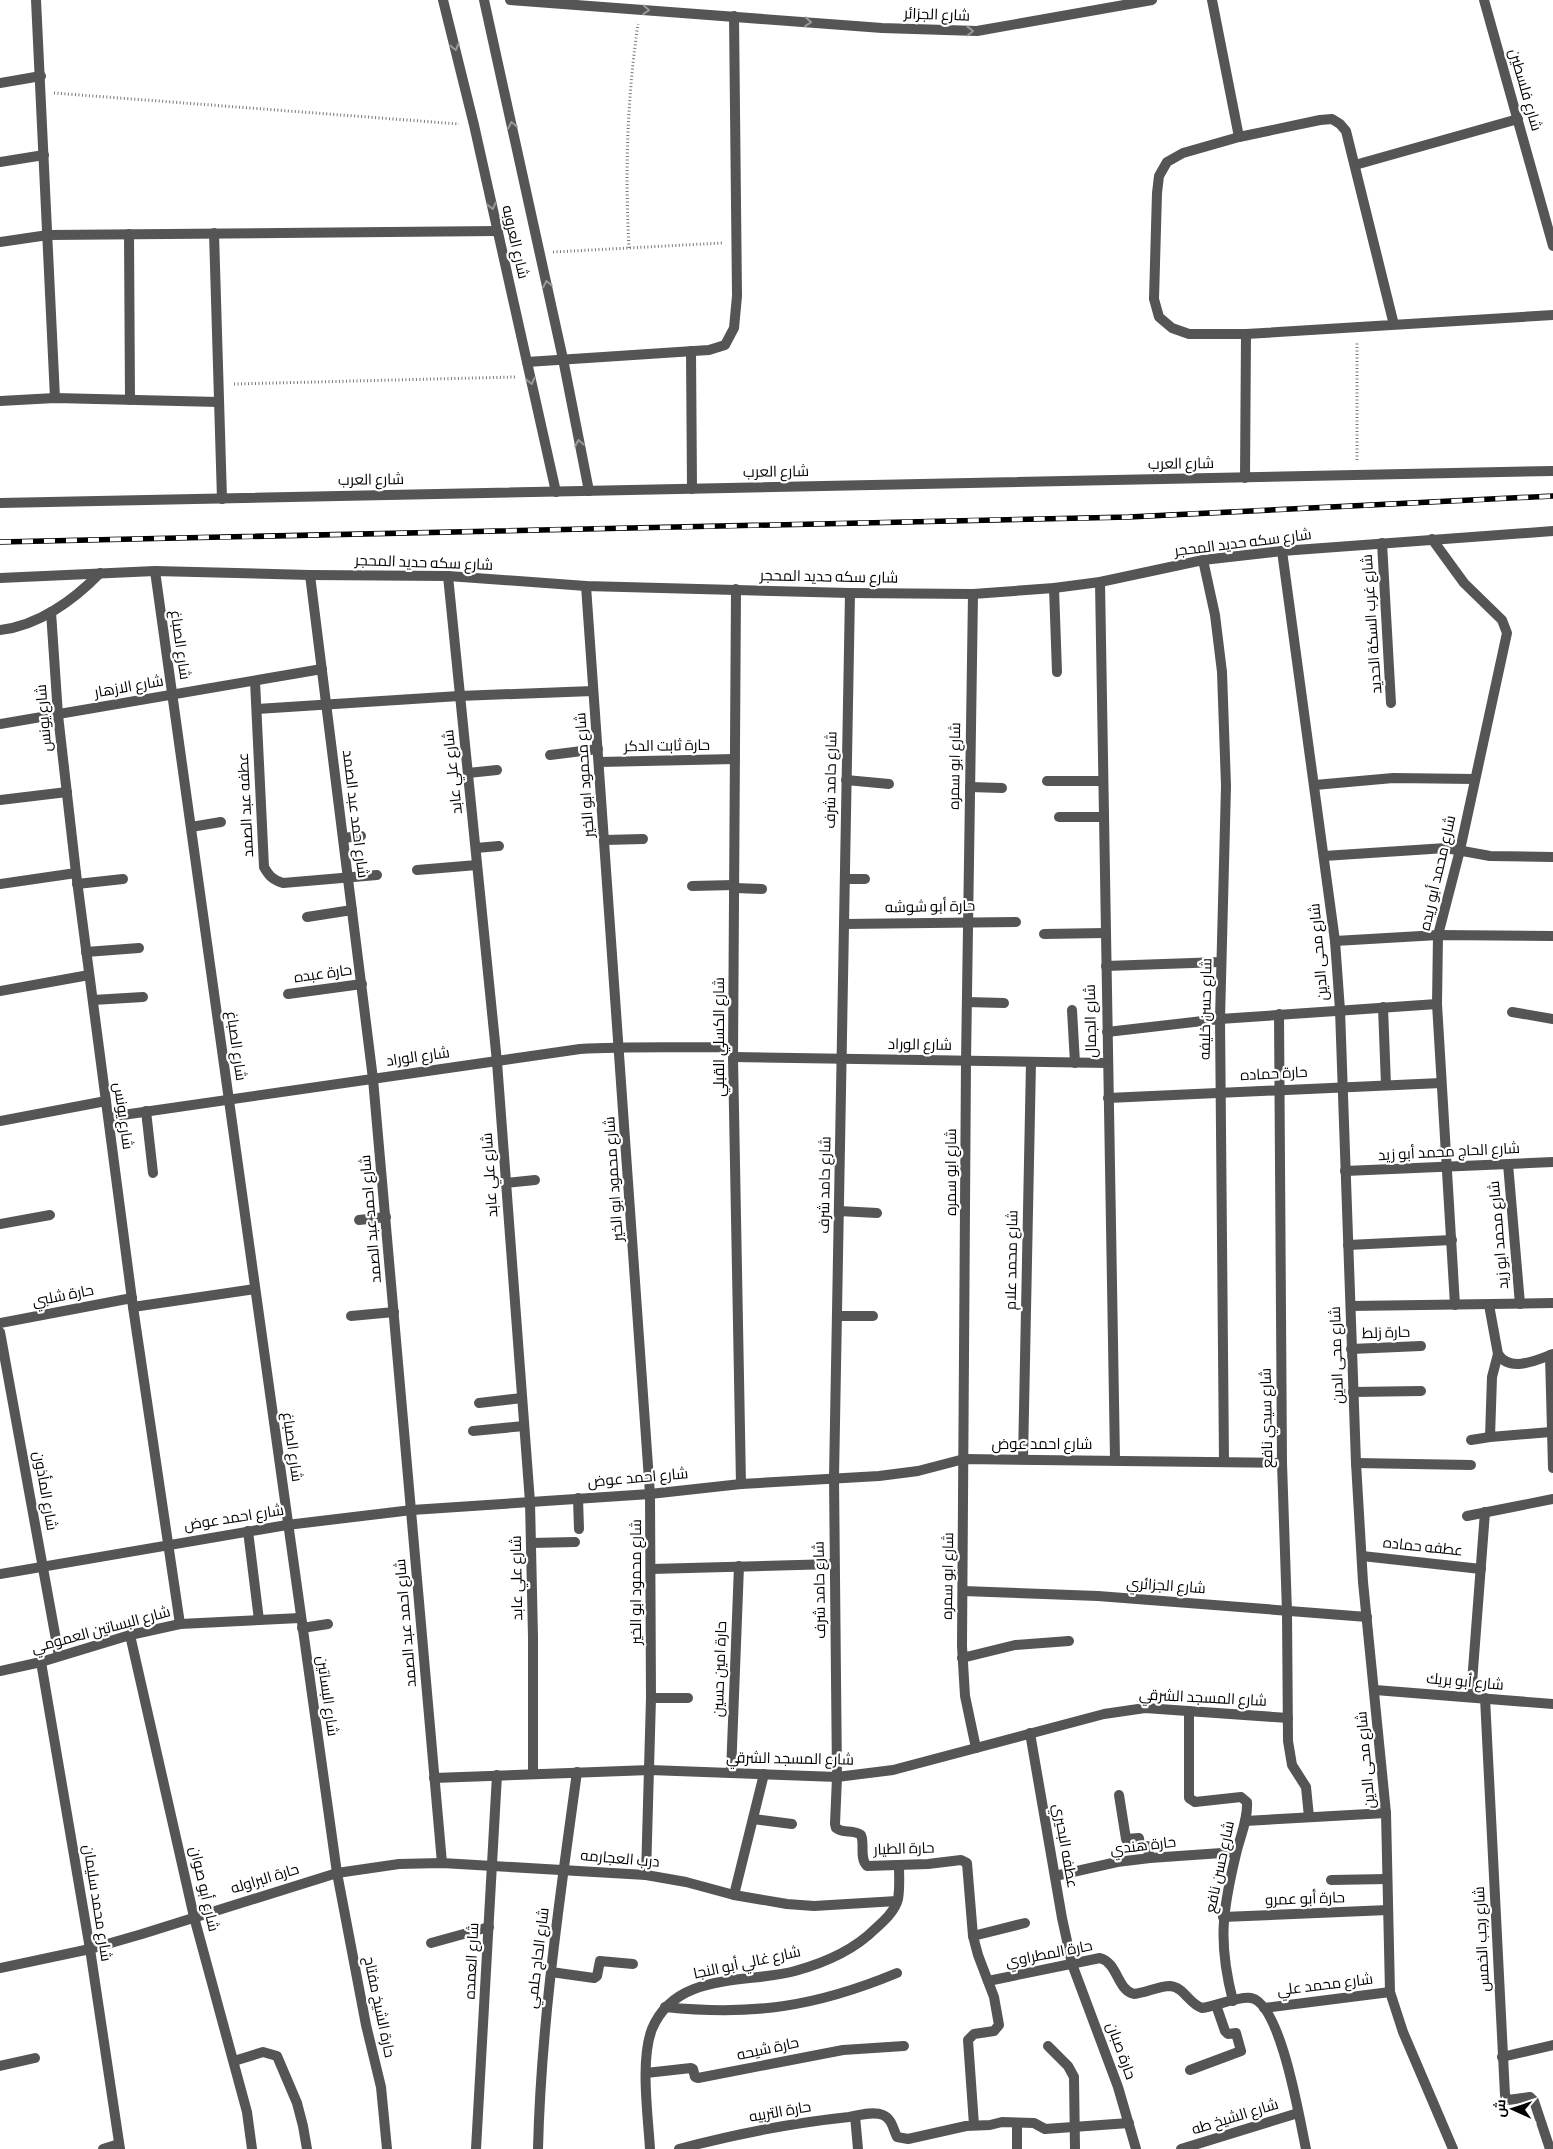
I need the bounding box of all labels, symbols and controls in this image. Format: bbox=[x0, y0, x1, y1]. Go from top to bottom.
street label: شارع الجزائر bbox=[902, 3, 971, 27]
one-way arrow bbox=[642, 4, 650, 15]
one-way arrow bbox=[804, 16, 812, 27]
one-way arrow bbox=[966, 26, 974, 36]
one-way arrow bbox=[449, 43, 460, 52]
street label: شارع فلسطين bbox=[1503, 46, 1547, 134]
one-way arrow bbox=[507, 121, 518, 130]
one-way arrow bbox=[486, 201, 497, 210]
street label: شارع العروبه bbox=[496, 203, 534, 281]
one-way arrow bbox=[542, 279, 553, 288]
one-way arrow bbox=[525, 377, 536, 386]
one-way arrow bbox=[575, 439, 585, 447]
street label: شارع العرب bbox=[1148, 453, 1214, 475]
street label: شارع العرب bbox=[743, 461, 809, 483]
street label: شارع العرب bbox=[338, 469, 404, 491]
street label: شارع سكه حديد المحجر bbox=[1172, 524, 1313, 562]
street label: شارع سكه حديد المحجر bbox=[354, 550, 493, 576]
street label: شارع غرب السكة الحديد bbox=[1357, 553, 1387, 695]
street label: شارع سكه حديد المحجر bbox=[759, 565, 898, 589]
street label: شارع الصباغ bbox=[165, 609, 195, 681]
street label: شارع الازهار bbox=[92, 671, 165, 704]
street label: شارع يونس bbox=[31, 683, 57, 753]
street label: شارع محمود ابو الخير bbox=[570, 712, 600, 839]
street label: شارع ابو سمره bbox=[944, 722, 966, 810]
street label: شارع علي عابد bbox=[438, 728, 469, 815]
street label: شارع حامد شرف bbox=[820, 731, 842, 829]
street label: حارة ثابت الدكر bbox=[623, 735, 710, 757]
street label: شارع احمد عبد الصمد bbox=[337, 749, 373, 879]
street label: عطفه عبد الصمد bbox=[233, 752, 259, 858]
street label: شارع محمد أبو ريده bbox=[1415, 813, 1461, 933]
street label: حارة أبو شوشه bbox=[885, 896, 975, 918]
street label: شارع محى الدين bbox=[1304, 902, 1334, 1002]
street label: شارع حسن خليفه bbox=[1195, 958, 1217, 1060]
street label: حارة عبده bbox=[293, 960, 353, 988]
street label: شارع الكسلي القبلي bbox=[709, 977, 731, 1097]
street label: شارع الجمال bbox=[1080, 984, 1102, 1058]
street label: شارع الصباغ bbox=[221, 1010, 251, 1082]
street label: شارع الوراد bbox=[888, 1034, 952, 1056]
street label: شارع الوراد bbox=[385, 1042, 451, 1072]
street label: حارة حماده bbox=[1240, 1062, 1308, 1086]
street label: شارع يونس bbox=[108, 1081, 138, 1151]
street label: شارع محمود ابو الخير bbox=[599, 1116, 629, 1243]
street label: شارع ابو سمره bbox=[941, 1128, 962, 1216]
street label: شارع علي عابد bbox=[477, 1132, 504, 1218]
street label: شارع حامد شرف bbox=[814, 1136, 836, 1234]
street label: شارع الحاج محمد أبو زيد bbox=[1377, 1138, 1521, 1166]
street label: شارع احمد عبد الصمد bbox=[355, 1154, 387, 1284]
street label: شارع محمد ابو زيد bbox=[1484, 1180, 1514, 1290]
street label: شارع محمد علام bbox=[1001, 1210, 1023, 1310]
street label: حارة شلبي bbox=[30, 1280, 96, 1313]
street label: شارع محى الدين bbox=[1325, 1306, 1349, 1404]
street label: حارة زلط bbox=[1361, 1322, 1411, 1344]
street label: شارع سيدي نافع bbox=[1256, 1368, 1279, 1468]
street label: شارع الصباغ bbox=[277, 1411, 307, 1483]
street label: شارع احمد عوض bbox=[992, 1434, 1092, 1455]
street label: شارع المأذون bbox=[28, 1450, 62, 1532]
street label: شارع احمد عوض bbox=[587, 1463, 689, 1493]
street label: شارع احمد عوض bbox=[182, 1500, 286, 1536]
street label: شارع محمود ابو الخير bbox=[626, 1519, 647, 1646]
street label: شارع ابو سمره bbox=[937, 1532, 959, 1620]
street label: عطفه حماده bbox=[1382, 1532, 1464, 1562]
street label: شارع علي عابد bbox=[506, 1535, 529, 1621]
street label: شارع حامد شرف bbox=[809, 1541, 831, 1639]
street label: شارع احمد عبد الصمد bbox=[390, 1558, 422, 1688]
street label: شارع الجزائري bbox=[1125, 1573, 1207, 1600]
street label: شارع البساتين العمومي bbox=[29, 1601, 173, 1660]
street label: حارة امين حسين bbox=[708, 1621, 732, 1717]
street label: شارع البساتين bbox=[311, 1655, 343, 1737]
street label: شارع أبو بريك bbox=[1425, 1668, 1505, 1696]
street label: شارع المسجد الشرقي bbox=[1138, 1684, 1267, 1713]
street label: شارع محى الدين bbox=[1351, 1710, 1381, 1810]
street label: شارع المسجد الشرقي bbox=[726, 1747, 854, 1772]
street label: عطفه البحيري bbox=[1046, 1802, 1083, 1890]
street label: شارع حسن نافع bbox=[1200, 1819, 1240, 1915]
street label: حارة هندي bbox=[1109, 1832, 1177, 1861]
street label: حارة الطيار bbox=[872, 1837, 935, 1861]
street label: شارع محمد سليمان bbox=[77, 1843, 117, 1963]
street label: شارع أبو صوان bbox=[184, 1844, 224, 1934]
street label: درب العجارمه bbox=[580, 1845, 660, 1873]
street label: حارة البراوله bbox=[228, 1859, 302, 1899]
street label: شارع رجب الخمس bbox=[1469, 1886, 1495, 1992]
street label: حارة أبو عمرو bbox=[1265, 1887, 1345, 1911]
street label: شارع الحاج حلمي bbox=[521, 1906, 556, 2010]
street label: شارع العمده bbox=[460, 1922, 484, 2000]
street label: حارة المطراوي bbox=[1004, 1935, 1094, 1974]
street label: شارع غالي أبو النجا bbox=[691, 1941, 803, 1986]
street label: حارة الشيخ مفتاح bbox=[358, 1954, 400, 2060]
street label: شارع محمد علي bbox=[1276, 1969, 1374, 2002]
street label: حارة صبان bbox=[1101, 2019, 1141, 2083]
street label: حارة شيحه bbox=[735, 2032, 801, 2066]
north arrow bbox=[1488, 2084, 1538, 2134]
street label: شارع الشيخ طه bbox=[1189, 2094, 1281, 2140]
street label: حارة التربيه bbox=[747, 2096, 813, 2128]
text: ش bbox=[1491, 2099, 1511, 2118]

